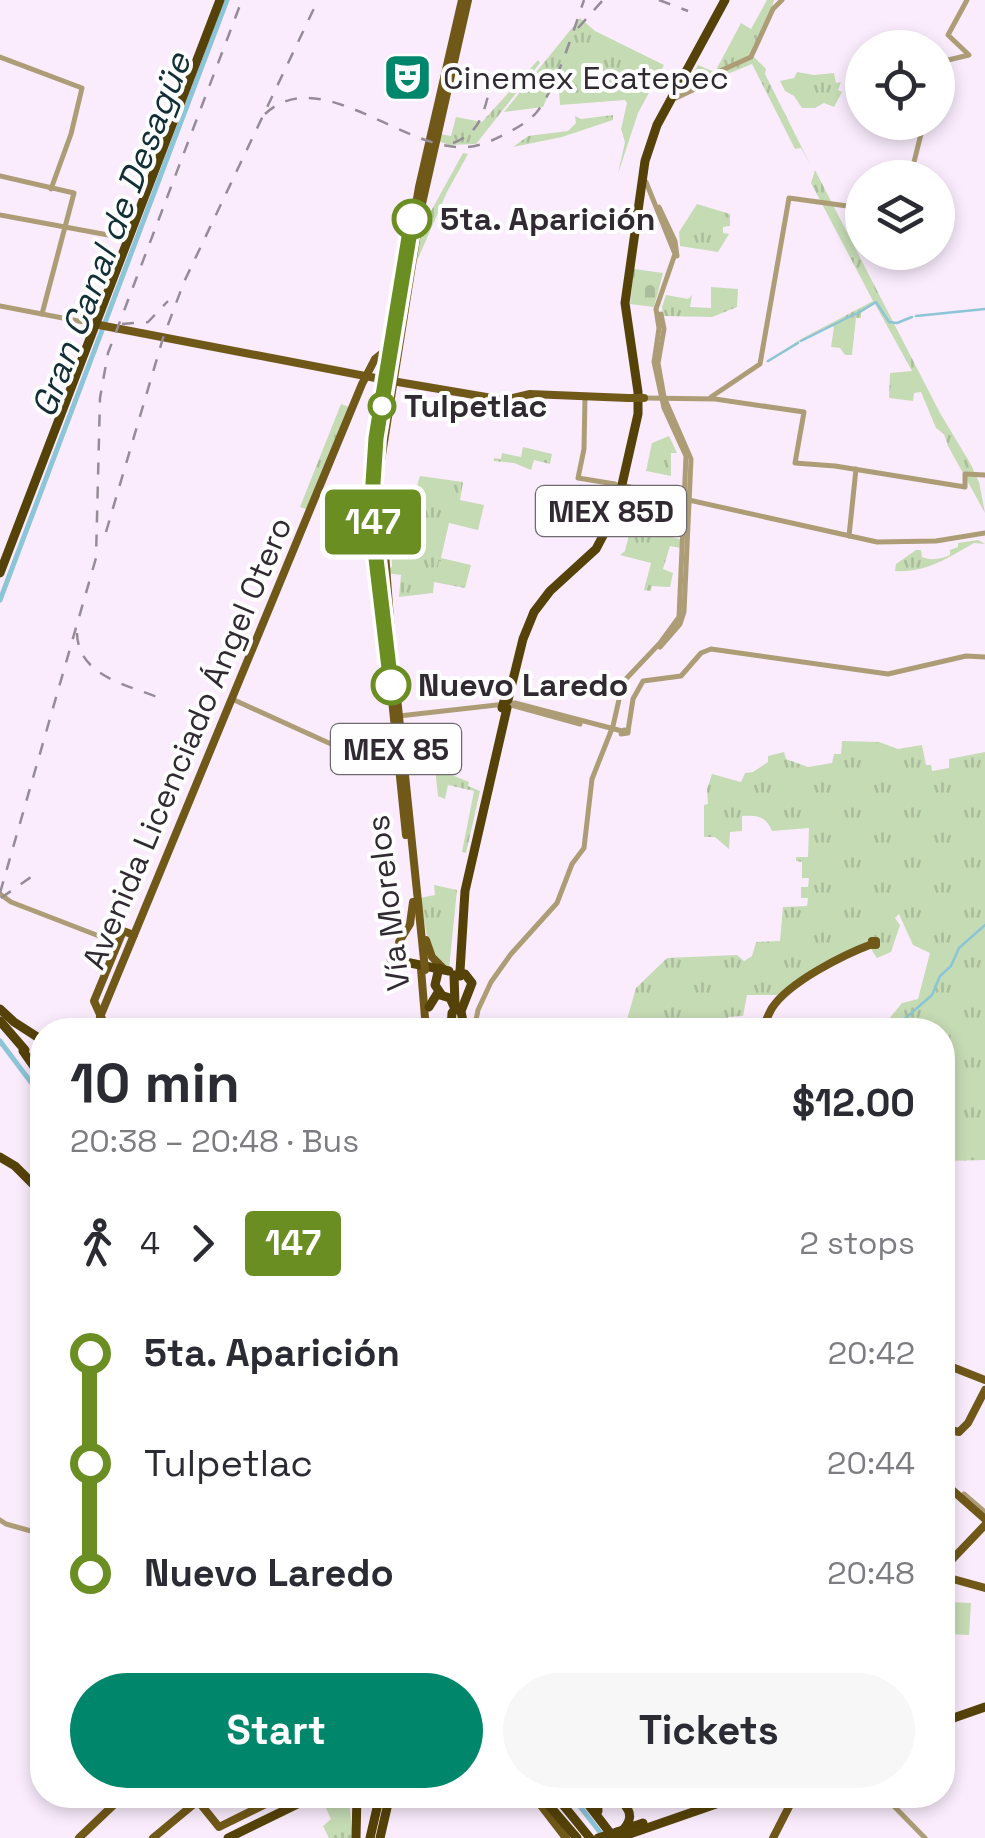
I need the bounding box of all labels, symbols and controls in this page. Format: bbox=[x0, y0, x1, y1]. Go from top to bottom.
map controls bbox=[845, 30, 955, 270]
button: locate bbox=[845, 30, 955, 140]
water label: Gran Canal de Desagüe bbox=[21, 45, 201, 423]
theatre icon: Cinemex Ecatepec bbox=[382, 52, 434, 104]
place label: Cinemex Ecatepec bbox=[443, 58, 729, 98]
button: layers bbox=[845, 160, 955, 270]
place label: 5ta. Aparición bbox=[440, 199, 656, 239]
marker: 5ta. Aparición bbox=[393, 200, 431, 238]
place label: Tulpetlac bbox=[404, 386, 547, 426]
marker: Tulpetlac bbox=[369, 393, 395, 419]
road number: MEX 85D bbox=[536, 486, 686, 536]
line badge: 147 bbox=[316, 490, 430, 554]
text: 147 bbox=[345, 500, 401, 544]
street label: Avenida Licenciado Ángel Otero bbox=[73, 511, 301, 975]
place label: Nuevo Laredo bbox=[418, 665, 628, 705]
marker: Nuevo Laredo bbox=[372, 666, 410, 704]
road number: MEX 85 bbox=[331, 724, 461, 774]
street label: Vía Morelos bbox=[357, 813, 419, 993]
text: 10 min bbox=[70, 1048, 240, 1118]
text: $12.00 bbox=[792, 1079, 915, 1127]
text: 20:38 – 20:48 · Bus bbox=[70, 1121, 359, 1161]
icon: walk bbox=[70, 1216, 125, 1271]
icon: forward bbox=[175, 1216, 230, 1271]
text: 147 bbox=[265, 1221, 321, 1265]
text: 4 bbox=[140, 1223, 160, 1263]
text: 2 stops bbox=[800, 1223, 915, 1263]
text: 5ta. Aparición bbox=[144, 1329, 400, 1377]
text: 20:42 bbox=[828, 1333, 915, 1373]
text: Tulpetlac bbox=[144, 1439, 313, 1487]
text: 20:44 bbox=[827, 1443, 915, 1483]
text: Nuevo Laredo bbox=[144, 1549, 394, 1597]
text: 20:48 bbox=[827, 1553, 915, 1593]
button: Start bbox=[70, 1673, 483, 1788]
button: Tickets bbox=[503, 1673, 915, 1788]

